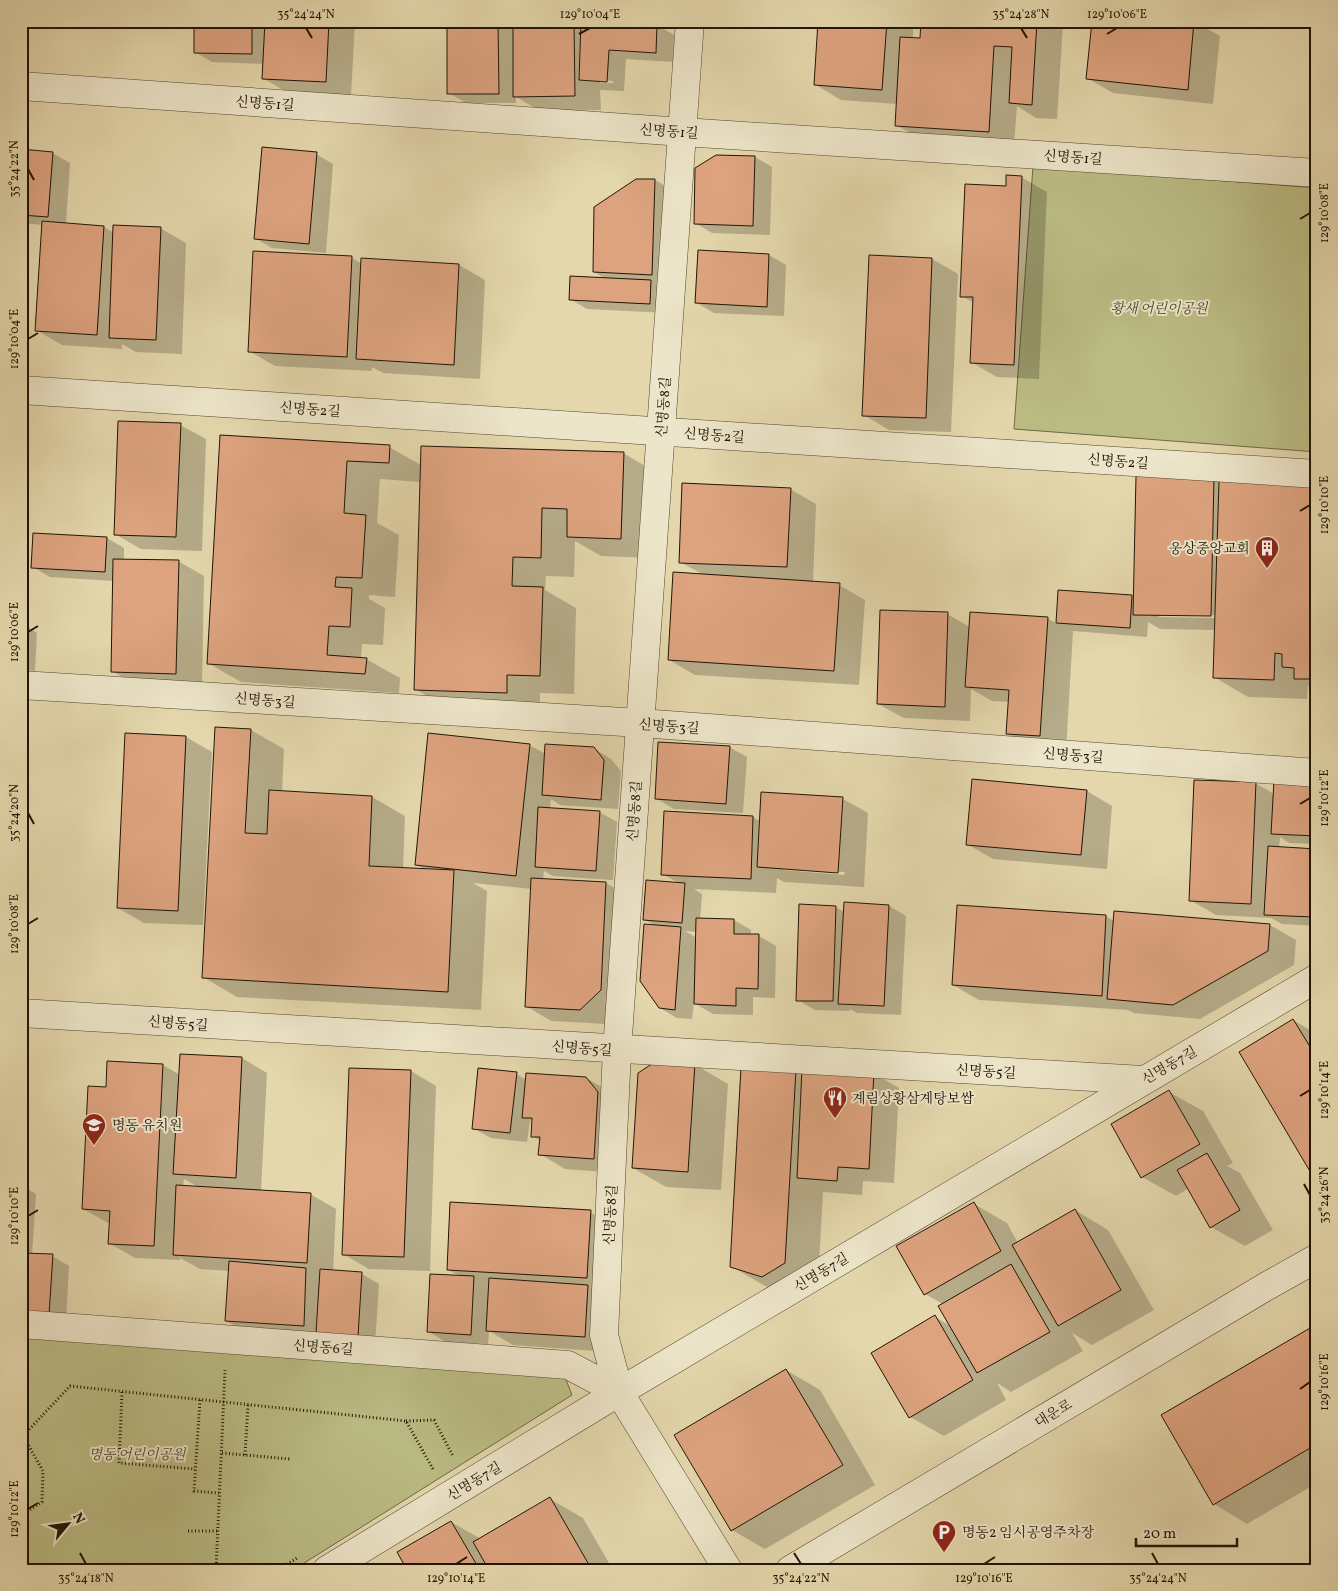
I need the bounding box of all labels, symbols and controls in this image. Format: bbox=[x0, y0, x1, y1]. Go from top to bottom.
text: 35°24'24"N bbox=[277, 7, 335, 23]
text: 129°10'04"E bbox=[560, 7, 620, 23]
text: 35°24'28"N bbox=[992, 7, 1050, 23]
text: 129°10'06"E bbox=[1087, 7, 1147, 23]
street label: 신명동1길 bbox=[235, 93, 295, 116]
street label: 신명동1길 bbox=[639, 121, 699, 144]
text: 35°24'22"N bbox=[7, 140, 23, 198]
street label: 신명동1길 bbox=[1043, 147, 1103, 170]
text: 129°10'08"E bbox=[1317, 183, 1333, 243]
park label: 황새 어린이공원 bbox=[1110, 300, 1209, 319]
text: 129°10'04"E bbox=[7, 309, 23, 369]
street label: 신명동8길 bbox=[653, 376, 676, 438]
street label: 신명동2길 bbox=[278, 399, 341, 422]
street label: 신명동2길 bbox=[682, 425, 745, 448]
street label: 신명동2길 bbox=[1086, 451, 1149, 474]
text: 129°10'10"E bbox=[1317, 476, 1333, 534]
building icon: 웅상중앙교회 bbox=[1254, 535, 1280, 569]
place label: 웅상중앙교회 bbox=[1169, 540, 1250, 559]
text: 129°10'06"E bbox=[7, 602, 23, 662]
street label: 신명동3길 bbox=[234, 690, 296, 713]
street label: 신명동3길 bbox=[638, 716, 700, 739]
street label: 신명동3길 bbox=[1042, 745, 1104, 768]
text: 129°10'12"E bbox=[1317, 769, 1333, 827]
street label: 신명동8길 bbox=[624, 780, 647, 842]
text: 35°24'20"N bbox=[7, 784, 23, 842]
text: 129°10'08"E bbox=[7, 894, 23, 954]
street label: 신명동5길 bbox=[147, 1013, 209, 1036]
street label: 신명동5길 bbox=[551, 1038, 613, 1061]
street label: 신명동7길 bbox=[1139, 1043, 1201, 1090]
street label: 신명동5길 bbox=[955, 1061, 1017, 1084]
text: 129°10'14"E bbox=[1317, 1061, 1333, 1119]
restaurant icon: 계림상황삼계탕보쌈 bbox=[822, 1085, 848, 1119]
place label: 계림상황삼계탕보쌈 bbox=[852, 1090, 974, 1109]
school or university icon: 명동 유치원 bbox=[81, 1112, 107, 1146]
place label: 명동 유치원 bbox=[112, 1117, 182, 1136]
text: 35°24'26"N bbox=[1317, 1166, 1333, 1223]
street label: 신명동8길 bbox=[600, 1184, 623, 1246]
text: 129°10'10"E bbox=[7, 1187, 23, 1245]
street label: 신명동7길 bbox=[791, 1249, 853, 1297]
street label: 신명동6길 bbox=[292, 1337, 354, 1360]
text: 129°10'16"E bbox=[1317, 1353, 1333, 1411]
street label: 대운로 bbox=[1031, 1395, 1076, 1433]
park label: 명동 어린이공원 bbox=[88, 1446, 187, 1465]
street label: 신명동7길 bbox=[444, 1458, 506, 1506]
text: 129°10'12"E bbox=[7, 1480, 23, 1538]
north arrow bbox=[42, 1498, 92, 1548]
text: N bbox=[67, 1509, 89, 1527]
scale bar bbox=[1136, 1516, 1237, 1548]
parking icon: 명동2 임시공영주차장 bbox=[931, 1519, 957, 1553]
place label: 명동2 임시공영주차장 bbox=[962, 1524, 1095, 1543]
text: 20 m bbox=[1143, 1524, 1176, 1545]
text: 35°24'18"N bbox=[58, 1571, 114, 1587]
text: 129°10'14"E bbox=[427, 1571, 485, 1587]
text: 35°24'22"N bbox=[772, 1571, 830, 1587]
text: 129°10'16"E bbox=[955, 1571, 1013, 1587]
text: 35°24'24"N bbox=[1129, 1571, 1187, 1587]

